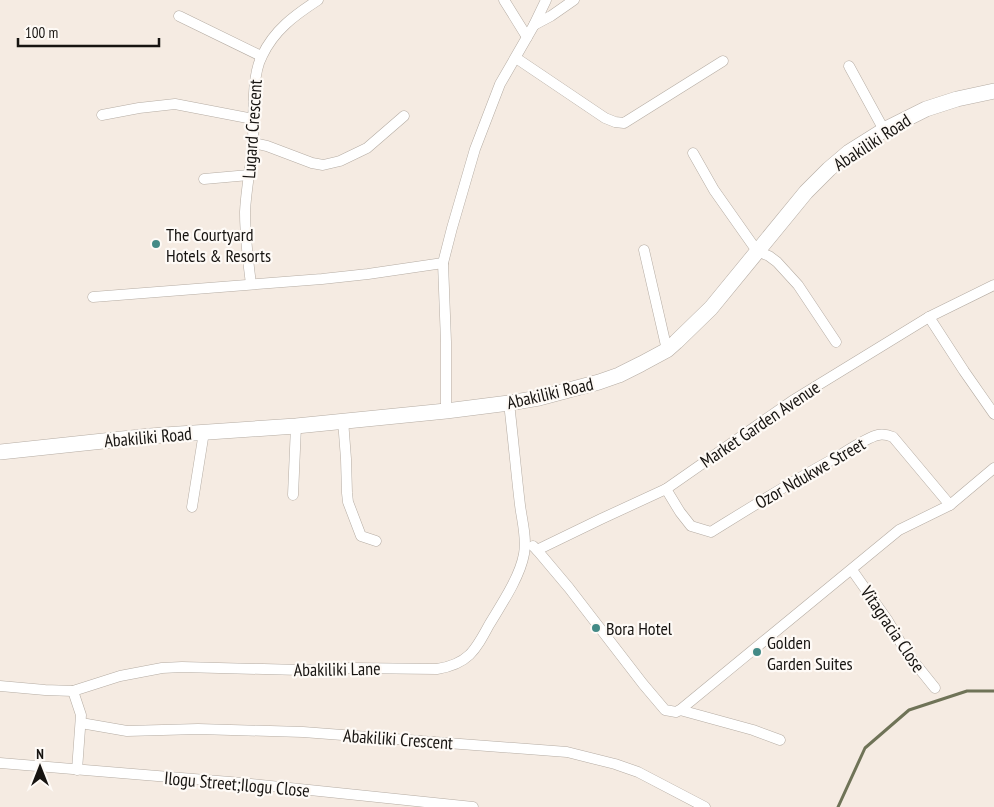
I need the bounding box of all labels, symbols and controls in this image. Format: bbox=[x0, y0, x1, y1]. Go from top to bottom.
scale bar bbox=[18, 15, 159, 47]
text: 100 m bbox=[25, 23, 58, 42]
street label: Lugard Crescent bbox=[237, 79, 267, 179]
street label: Abakiliki Road bbox=[829, 108, 915, 176]
place label: The Courtyard Hotels & Resorts bbox=[166, 223, 271, 267]
marker: The Courtyard Hotels & Resorts bbox=[150, 238, 162, 250]
street label: Abakiliki Road bbox=[505, 372, 595, 414]
street label: Market Garden Avenue bbox=[696, 375, 824, 473]
street label: Abakiliki Road bbox=[103, 422, 193, 452]
street label: Ozor Ndukwe Street bbox=[751, 432, 869, 514]
street label: Vitagracia Close bbox=[855, 581, 930, 677]
place label: Bora Hotel bbox=[606, 617, 673, 640]
marker: Bora Hotel bbox=[590, 622, 602, 634]
place label: Golden Garden Suites bbox=[767, 631, 853, 675]
marker: Golden Garden Suites bbox=[751, 646, 763, 658]
street label: Abakiliki Lane bbox=[293, 657, 381, 681]
street label: Abakiliki Crescent bbox=[342, 724, 454, 754]
north arrow bbox=[15, 742, 65, 792]
text: N bbox=[36, 745, 44, 763]
street label: Ilogu Street;Ilogu Close bbox=[163, 766, 311, 802]

